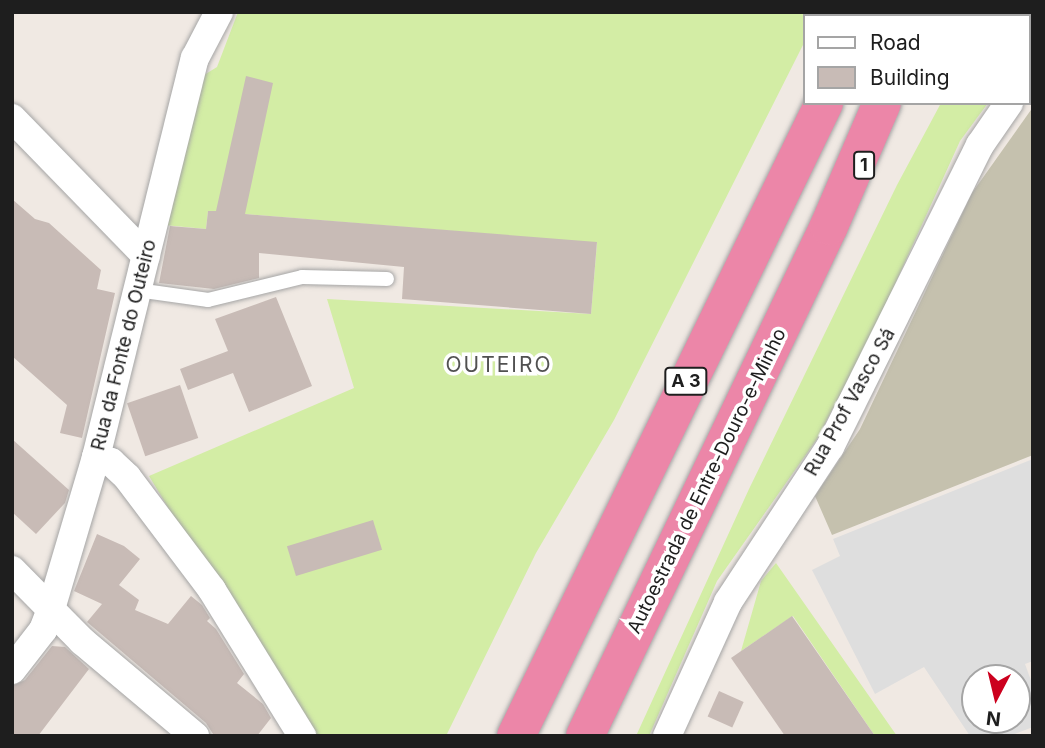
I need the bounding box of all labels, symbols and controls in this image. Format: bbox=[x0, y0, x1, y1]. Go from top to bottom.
legend bbox=[804, 14, 1031, 105]
text: Road bbox=[870, 30, 921, 55]
text: Building bbox=[870, 65, 950, 90]
road number: 1 bbox=[852, 150, 876, 180]
street label: Rua da Fonte do Outeiro bbox=[87, 237, 161, 453]
street label: Rua Prof Vasco Sá bbox=[800, 324, 900, 480]
street label: Autoestrada de Entre-Douro-e-Minho bbox=[623, 325, 791, 637]
district label: OUTEIRO bbox=[446, 352, 552, 378]
road number: A 3 bbox=[663, 366, 709, 396]
north arrow bbox=[961, 664, 1031, 734]
text: N bbox=[985, 706, 1002, 731]

